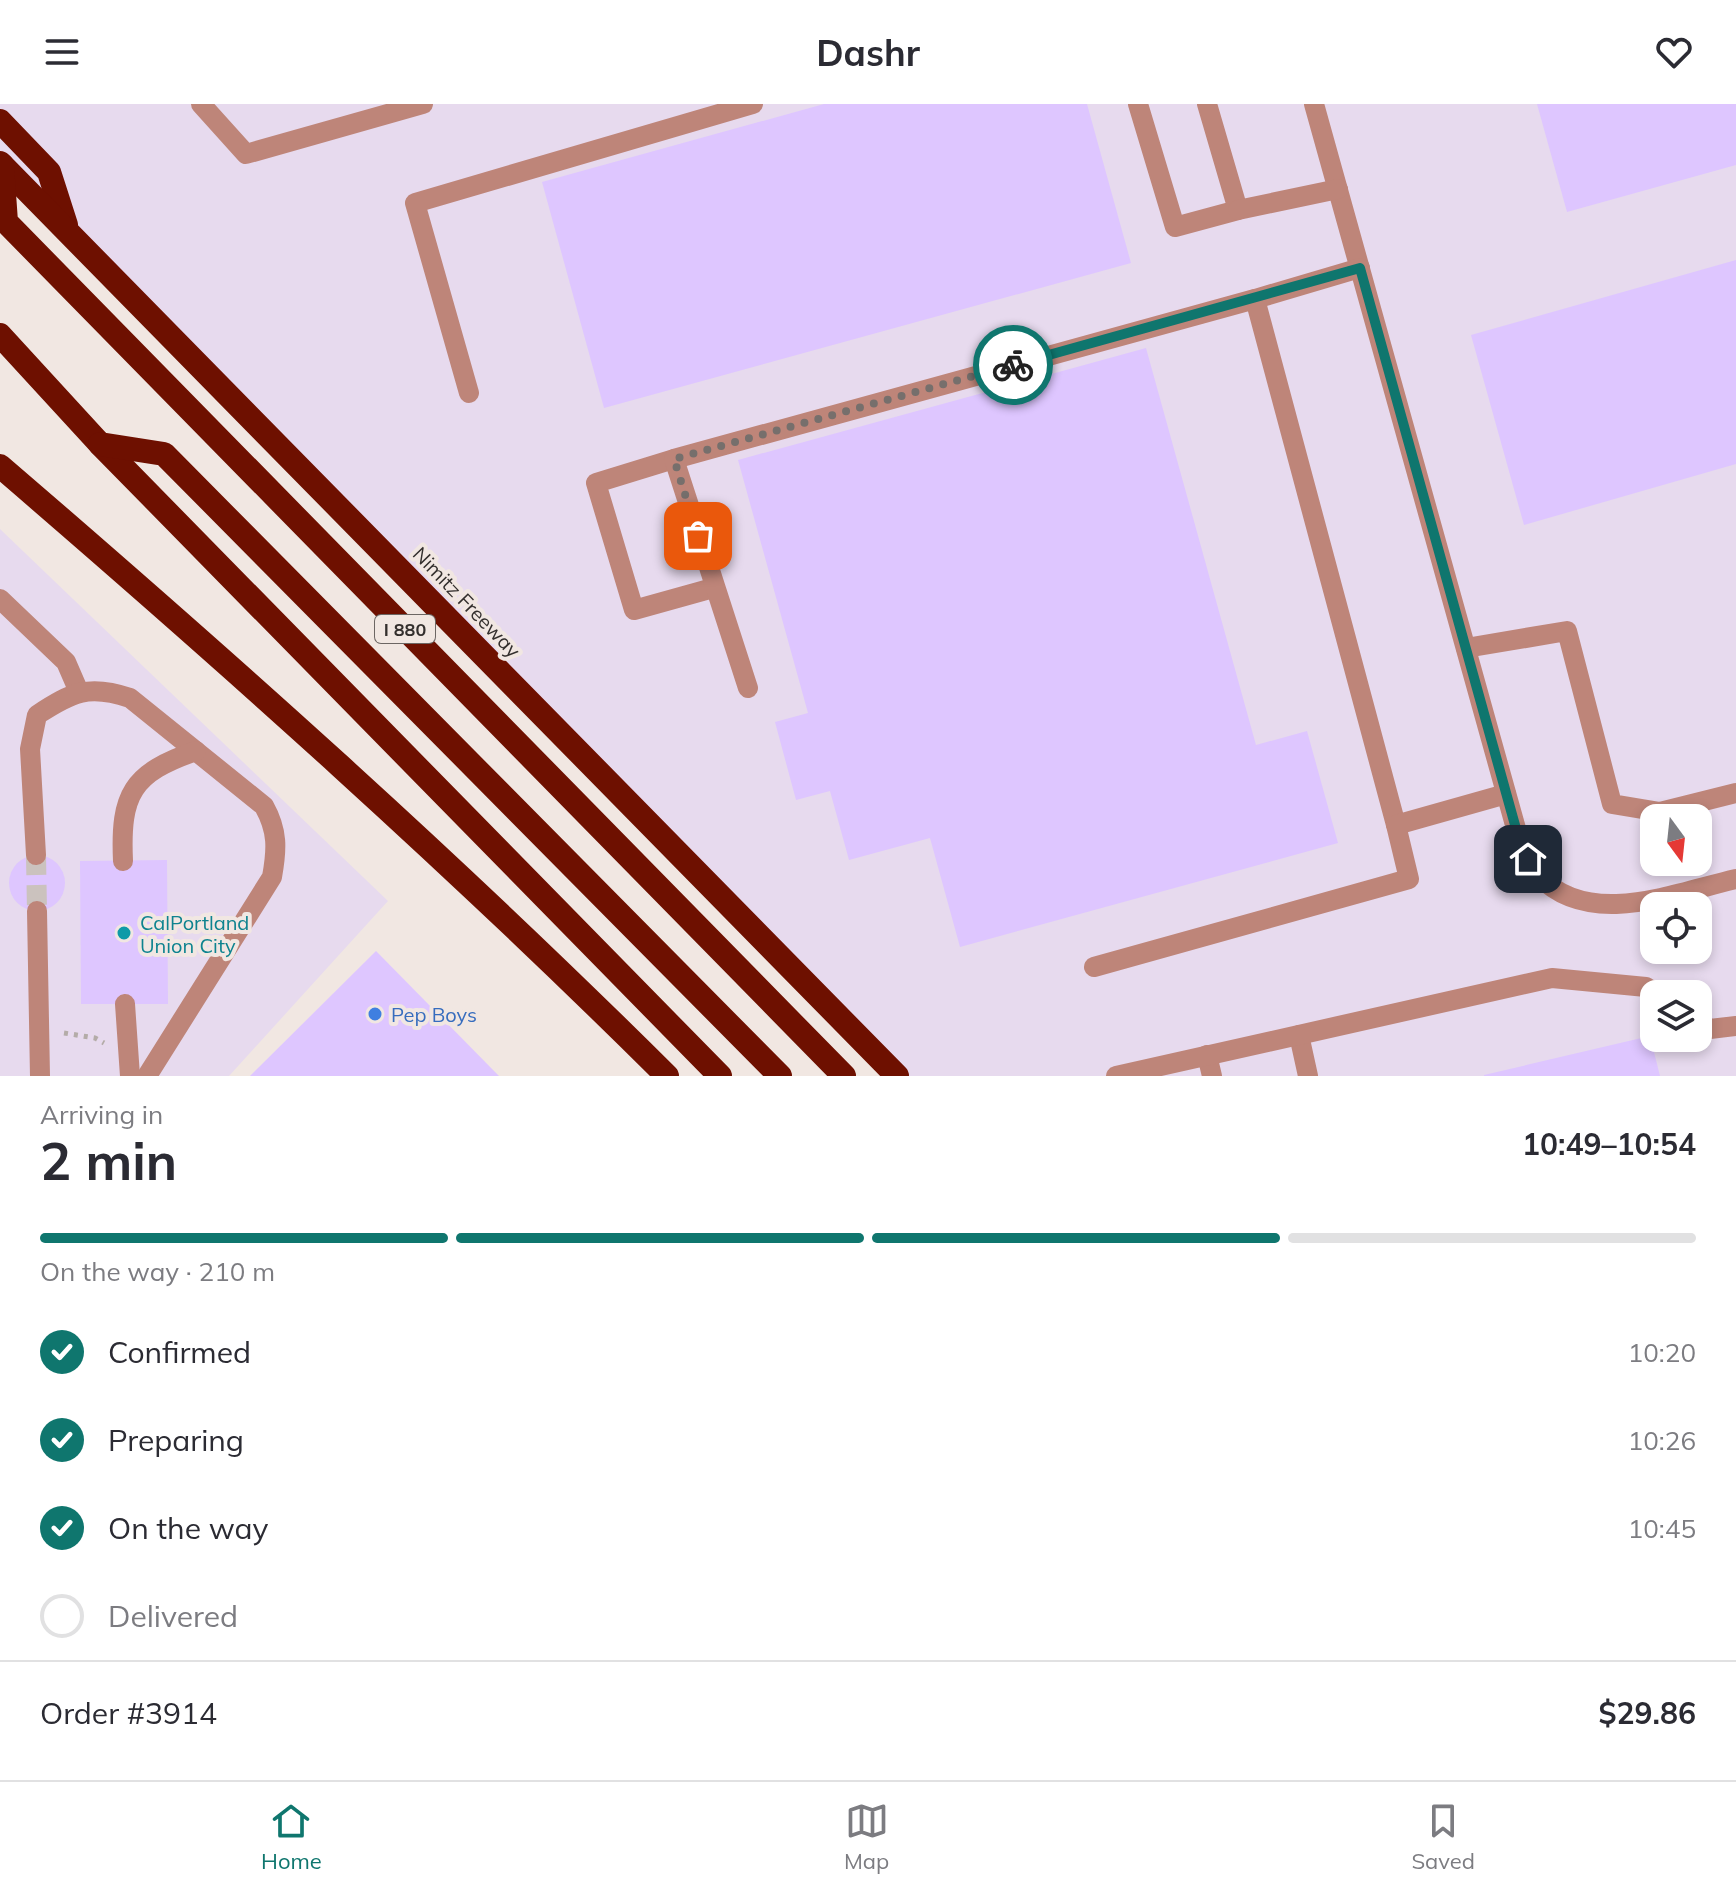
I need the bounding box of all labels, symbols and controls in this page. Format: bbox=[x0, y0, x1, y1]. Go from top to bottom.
icon: menu bbox=[40, 30, 84, 74]
text: Dashr bbox=[816, 30, 920, 75]
icon: heart bbox=[1652, 30, 1696, 74]
courier bbox=[973, 325, 1053, 405]
icon: bike bbox=[991, 343, 1035, 387]
pin bbox=[664, 502, 732, 570]
icon: bag bbox=[676, 514, 720, 558]
street label: Nimitz Freeway bbox=[408, 541, 526, 663]
road number: I 880 bbox=[375, 615, 435, 643]
north arrow bbox=[1640, 804, 1712, 876]
map controls bbox=[1640, 804, 1712, 1052]
pin bbox=[1494, 825, 1562, 893]
icon: home bbox=[1506, 837, 1550, 881]
button: locate bbox=[1640, 892, 1712, 964]
place label: CalPortland Union City bbox=[140, 910, 249, 958]
marker: CalPortland Union City bbox=[115, 924, 133, 942]
button: layers bbox=[1640, 980, 1712, 1052]
place label: Pep Boys bbox=[391, 1002, 477, 1027]
marker: Pep Boys bbox=[366, 1005, 384, 1023]
text: Arriving in bbox=[40, 1098, 163, 1131]
text: 10:49–10:54 bbox=[1522, 1125, 1696, 1163]
text: 2 min bbox=[40, 1128, 177, 1193]
text: On the way · 210 m bbox=[40, 1255, 275, 1288]
icon: check bbox=[40, 1330, 84, 1374]
text: Confirmed bbox=[108, 1333, 251, 1371]
text: 10:20 bbox=[1628, 1336, 1696, 1369]
icon: check bbox=[40, 1418, 84, 1462]
text: Preparing bbox=[108, 1421, 244, 1459]
text: 10:26 bbox=[1628, 1424, 1696, 1457]
icon: check bbox=[40, 1506, 84, 1550]
text: On the way bbox=[108, 1509, 268, 1547]
text: 10:45 bbox=[1628, 1512, 1696, 1545]
text: Delivered bbox=[108, 1597, 238, 1635]
text: Order #3914 bbox=[40, 1694, 217, 1732]
text: $29.86 bbox=[1599, 1694, 1696, 1732]
tab: Home bbox=[261, 1799, 322, 1875]
tab: Map bbox=[844, 1799, 889, 1875]
tab: Saved bbox=[1411, 1799, 1475, 1875]

